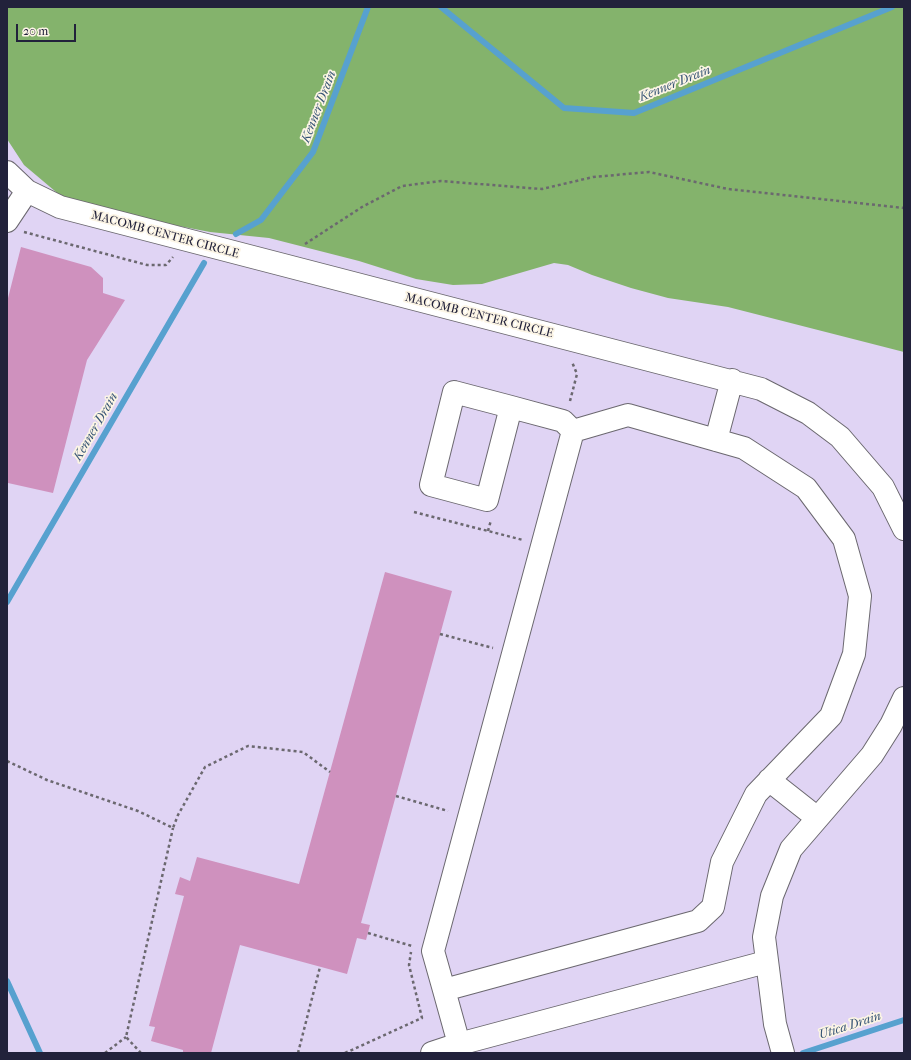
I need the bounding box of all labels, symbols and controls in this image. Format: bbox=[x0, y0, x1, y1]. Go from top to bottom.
scale bar bbox=[18, 16, 78, 42]
text: 20 m bbox=[23, 24, 48, 38]
water label: Kenner Drain bbox=[637, 63, 713, 105]
water label: Kenner Drain bbox=[298, 69, 340, 145]
street label: MACOMB CENTER CIRCLE bbox=[90, 208, 240, 262]
street label: MACOMB CENTER CIRCLE bbox=[403, 291, 555, 341]
water label: Kenner Drain bbox=[70, 390, 122, 464]
water label: Utica Drain bbox=[817, 1009, 883, 1043]

